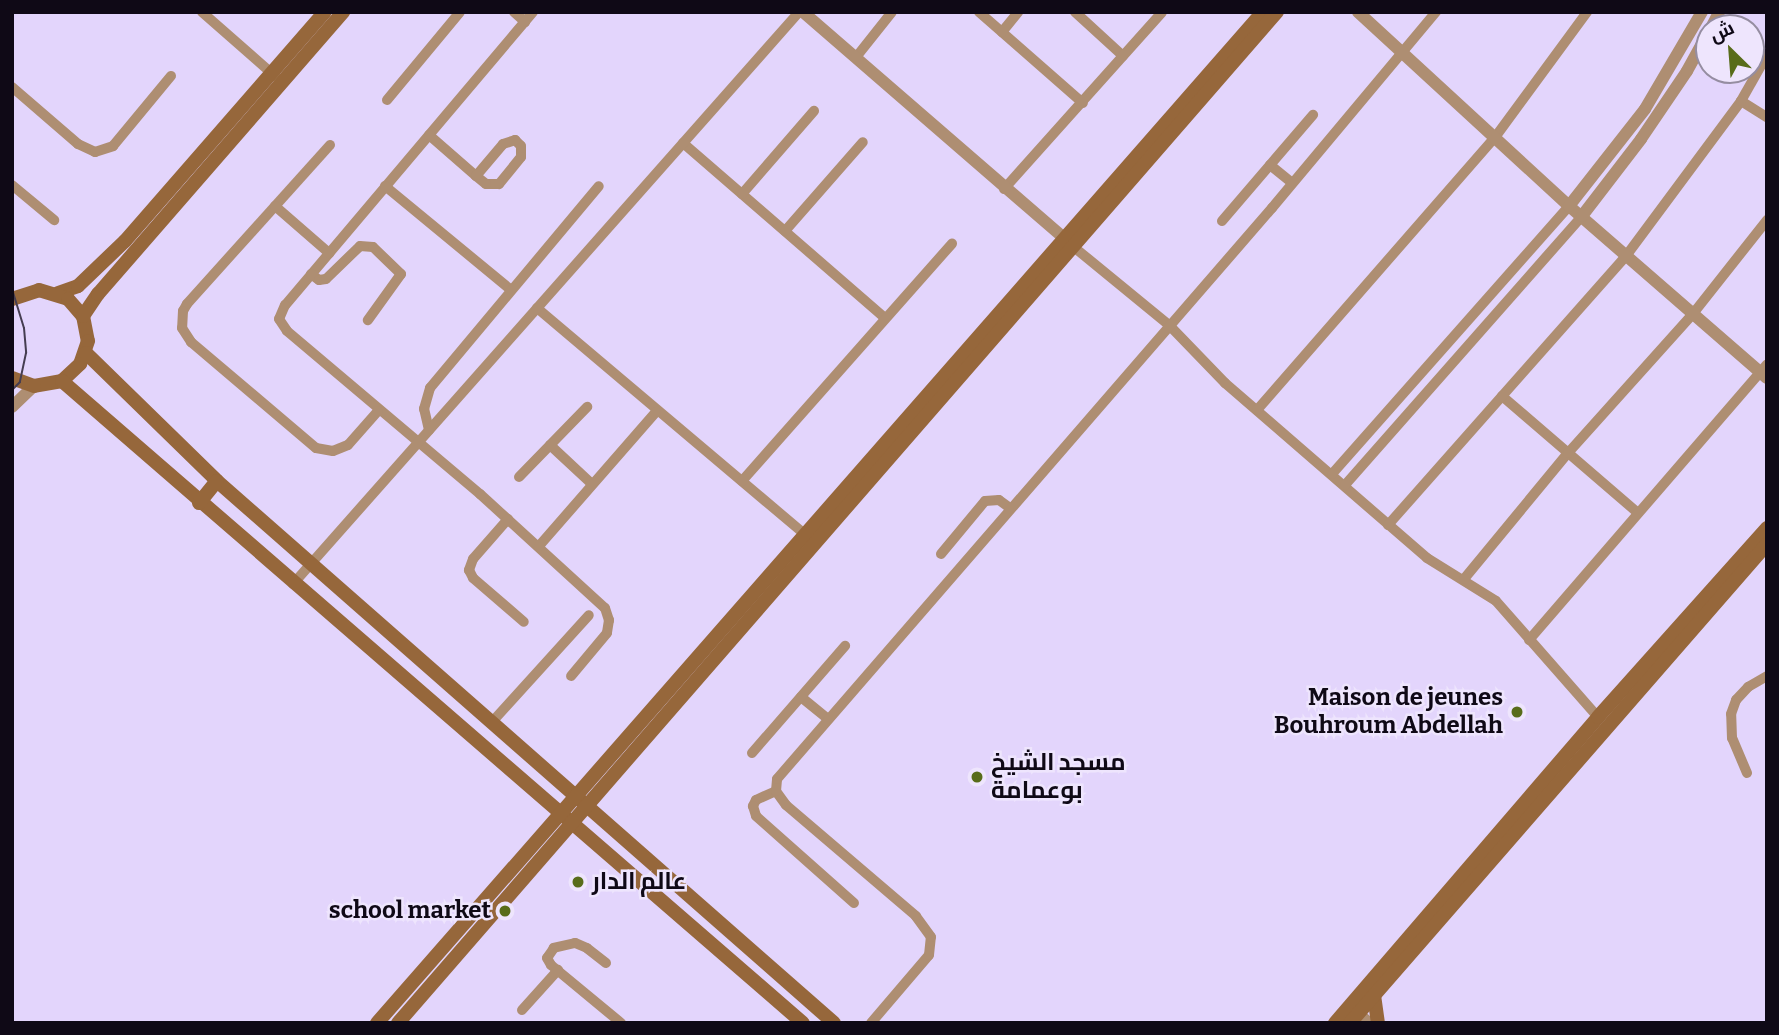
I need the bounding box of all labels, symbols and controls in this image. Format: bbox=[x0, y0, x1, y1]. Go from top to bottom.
north arrow bbox=[1695, 14, 1765, 84]
text: ش bbox=[1706, 16, 1738, 47]
place label: Maison de jeunes Bouhroum Abdellah bbox=[1274, 684, 1503, 740]
marker: Maison de jeunes Bouhroum Abdellah bbox=[1509, 704, 1525, 720]
place label: مسجد الشيخ بوعمامة bbox=[991, 749, 1126, 805]
marker: مسجد الشيخ بوعمامة bbox=[969, 769, 985, 785]
place label: عالم الدار bbox=[592, 868, 686, 896]
marker: عالم الدار bbox=[570, 874, 586, 890]
place label: school market bbox=[329, 897, 491, 925]
marker: school market bbox=[497, 903, 513, 919]

